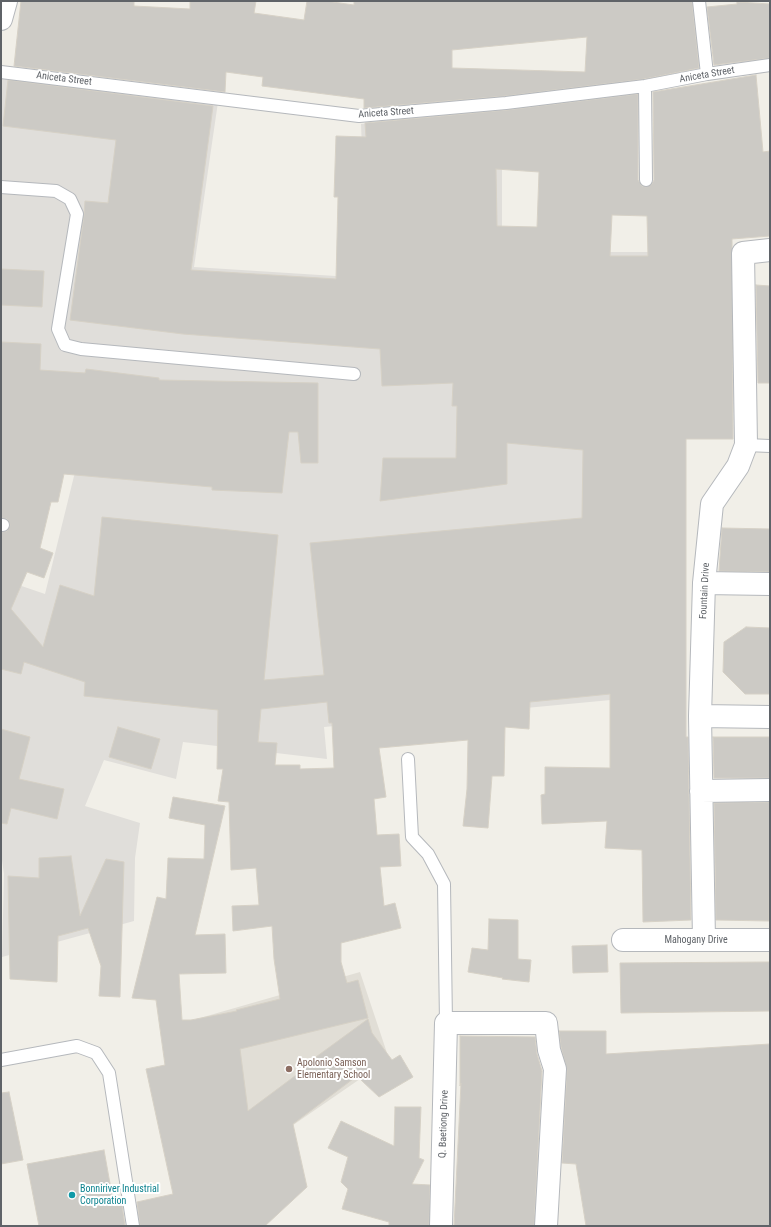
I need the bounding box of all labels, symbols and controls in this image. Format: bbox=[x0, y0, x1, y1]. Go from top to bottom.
street label: Aniceta Street bbox=[679, 64, 735, 86]
street label: Aniceta Street bbox=[36, 70, 92, 88]
street label: Aniceta Street bbox=[358, 105, 414, 121]
street label: Fountain Drive bbox=[698, 562, 712, 620]
street label: Mahogany Drive bbox=[664, 934, 728, 946]
place label: Apolonio Samson Elementary School bbox=[297, 1057, 370, 1080]
marker: Apolonio Samson Elementary School bbox=[284, 1064, 294, 1074]
street label: Q. Baetiong Drive bbox=[437, 1090, 451, 1158]
place label: Bonniriver Industrial Corporation bbox=[80, 1183, 159, 1206]
marker: Bonniriver Industrial Corporation bbox=[67, 1190, 77, 1200]

